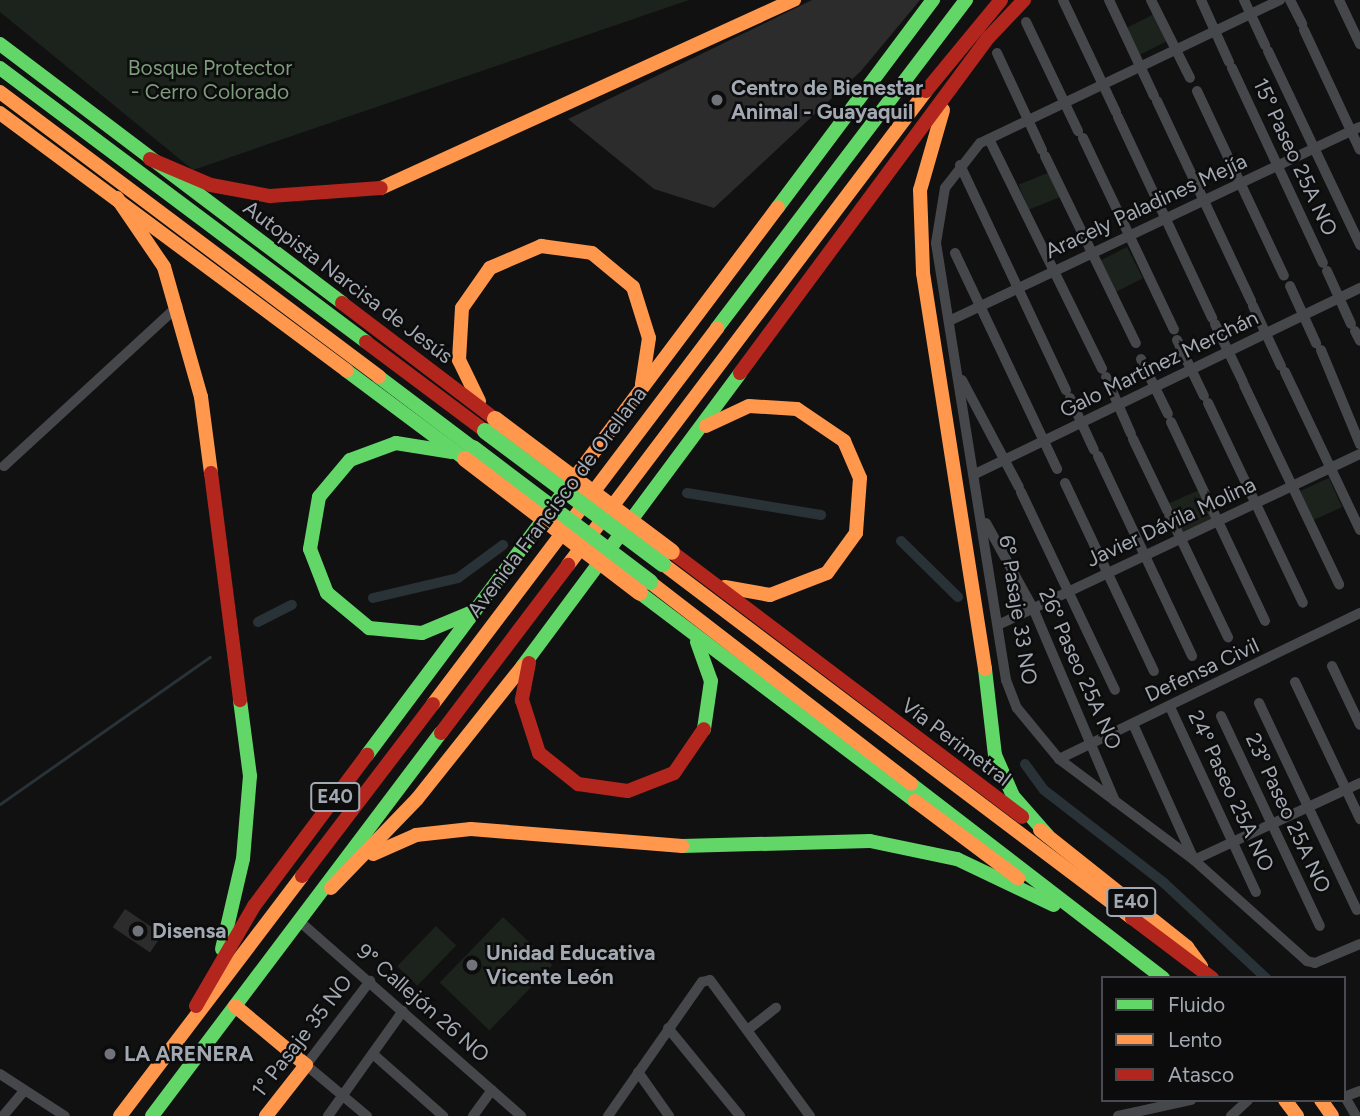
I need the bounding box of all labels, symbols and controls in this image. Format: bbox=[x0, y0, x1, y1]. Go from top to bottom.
park label: Bosque Protector - Cerro Colorado bbox=[128, 55, 292, 105]
street label: 15º Paseo 25A NO bbox=[1248, 74, 1342, 240]
place label: Centro de Bienestar Animal - Guayaquil bbox=[731, 75, 923, 125]
marker: Centro de Bienestar Animal - Guayaquil bbox=[709, 92, 725, 108]
street label: Aracely Paladines Mejía bbox=[1041, 148, 1251, 264]
street label: Autopista Narcisa de Jesús bbox=[238, 195, 458, 369]
street label: Galo Martínez Merchán bbox=[1056, 305, 1262, 423]
street label: Avenida Francisco de Orellana bbox=[462, 382, 652, 622]
street label: Javier Dávila Molina bbox=[1082, 472, 1260, 572]
street label: 6º Pasaje 33 NO bbox=[994, 534, 1042, 686]
street label: 26º Paseo 25A NO bbox=[1033, 585, 1127, 753]
street label: Defensa Civil bbox=[1141, 633, 1263, 707]
street label: Vía Perimetral bbox=[896, 693, 1016, 791]
street label: 24º Paseo 25A NO bbox=[1183, 707, 1279, 875]
street label: 23º Paseo 25A NO bbox=[1240, 729, 1336, 897]
road number: E40 bbox=[309, 782, 361, 812]
road number: E40 bbox=[1105, 887, 1157, 918]
place label: Disensa bbox=[152, 918, 227, 944]
marker: Disensa bbox=[130, 923, 146, 939]
street label: 9° Callejón 26 NO bbox=[352, 939, 494, 1067]
place label: Unidad Educativa Vicente León bbox=[486, 940, 655, 990]
marker: Unidad Educativa Vicente León bbox=[464, 957, 480, 973]
street label: 1° Pasaje 35 NO bbox=[246, 970, 358, 1102]
legend bbox=[1101, 976, 1346, 1102]
text: Fluido bbox=[1168, 992, 1225, 1017]
text: Lento bbox=[1168, 1027, 1222, 1052]
place label: LA ARENERA bbox=[124, 1041, 253, 1067]
marker: LA ARENERA bbox=[102, 1046, 118, 1062]
text: Atasco bbox=[1168, 1062, 1234, 1087]

